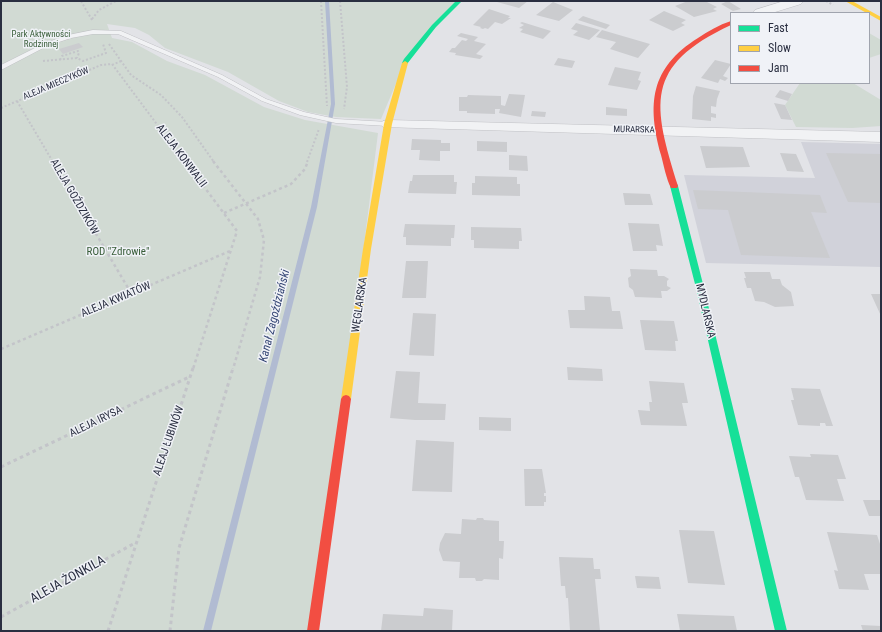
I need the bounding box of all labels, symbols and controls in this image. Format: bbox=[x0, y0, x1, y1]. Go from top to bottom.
legend bbox=[730, 12, 870, 84]
text: Fast bbox=[768, 21, 788, 35]
park label: Park Aktywności Rodzinnej bbox=[12, 30, 70, 51]
text: Slow bbox=[768, 41, 791, 55]
text: Jam bbox=[768, 61, 789, 75]
street label: ALEJA MIECZYKÓW bbox=[21, 65, 91, 103]
street label: ALEJA KONWALII bbox=[153, 122, 209, 190]
street label: MURARSKA bbox=[613, 124, 655, 136]
street label: ALEJA GOŹDZIKÓW bbox=[47, 157, 101, 237]
park label: ROD "Zdrowie" bbox=[87, 245, 149, 259]
water label: Kanał Zagoździański bbox=[257, 268, 293, 364]
street label: WĘGLARSKA bbox=[350, 276, 370, 334]
street label: ALEJA KWIATÓW bbox=[79, 279, 153, 321]
street label: MYDLARSKA bbox=[692, 282, 718, 340]
street label: ALEJA IRYSA bbox=[67, 404, 125, 440]
street label: ALEAJ ŁUBINÓW bbox=[151, 404, 187, 478]
street label: ALEJA ŻONKILA bbox=[28, 553, 108, 607]

